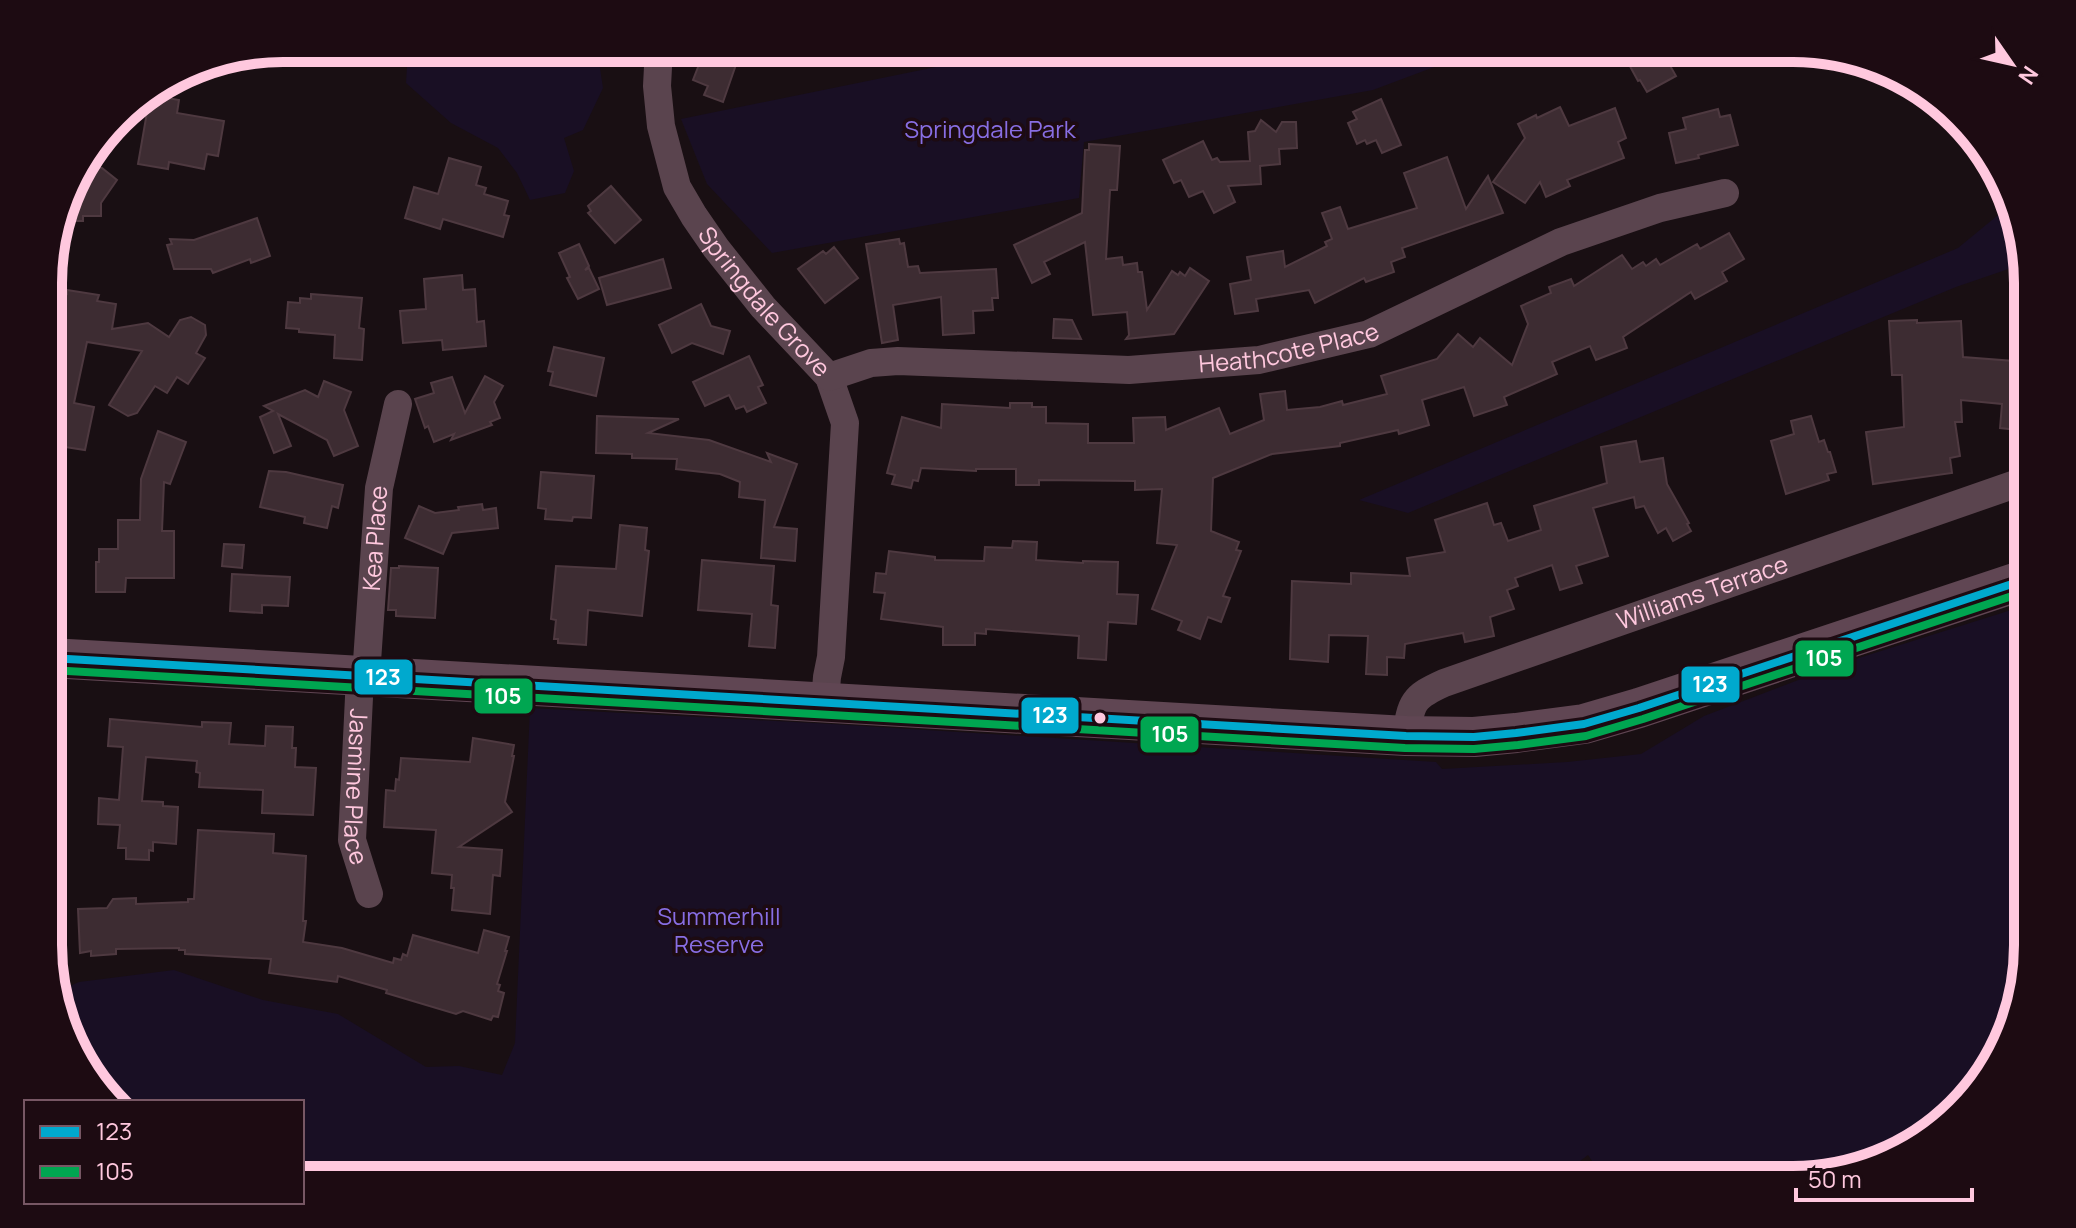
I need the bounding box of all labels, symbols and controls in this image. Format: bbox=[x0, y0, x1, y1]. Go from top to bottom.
north arrow bbox=[1972, 24, 2052, 104]
text: N bbox=[2012, 60, 2045, 90]
park label: Springdale Park bbox=[904, 112, 1077, 145]
street label: Springdale Grove bbox=[691, 220, 839, 384]
street label: Heathcote Place bbox=[1197, 314, 1384, 380]
street label: Kea Place bbox=[354, 484, 394, 592]
street label: Williams Terrace bbox=[1612, 547, 1792, 637]
line badge: 105 bbox=[1794, 639, 1855, 678]
text: 105 bbox=[1805, 643, 1843, 673]
line badge: 123 bbox=[353, 658, 414, 696]
text: 123 bbox=[365, 662, 401, 692]
line badge: 123 bbox=[1680, 665, 1741, 704]
text: 123 bbox=[1692, 669, 1728, 699]
line badge: 105 bbox=[473, 677, 534, 715]
text: 105 bbox=[484, 681, 522, 711]
line badge: 123 bbox=[1020, 696, 1080, 735]
text: 123 bbox=[1032, 700, 1068, 730]
street label: Jasmine Place bbox=[337, 708, 377, 868]
unlabelled marker bbox=[1092, 710, 1108, 726]
line badge: 105 bbox=[1139, 715, 1200, 754]
text: 105 bbox=[1151, 719, 1189, 749]
park label: Summerhill Reserve bbox=[657, 899, 781, 960]
legend bbox=[24, 1100, 304, 1204]
text: 123 bbox=[96, 1114, 132, 1147]
scale bar bbox=[1796, 1152, 1972, 1202]
text: 105 bbox=[96, 1154, 134, 1187]
text: 50 m bbox=[1808, 1162, 1862, 1195]

